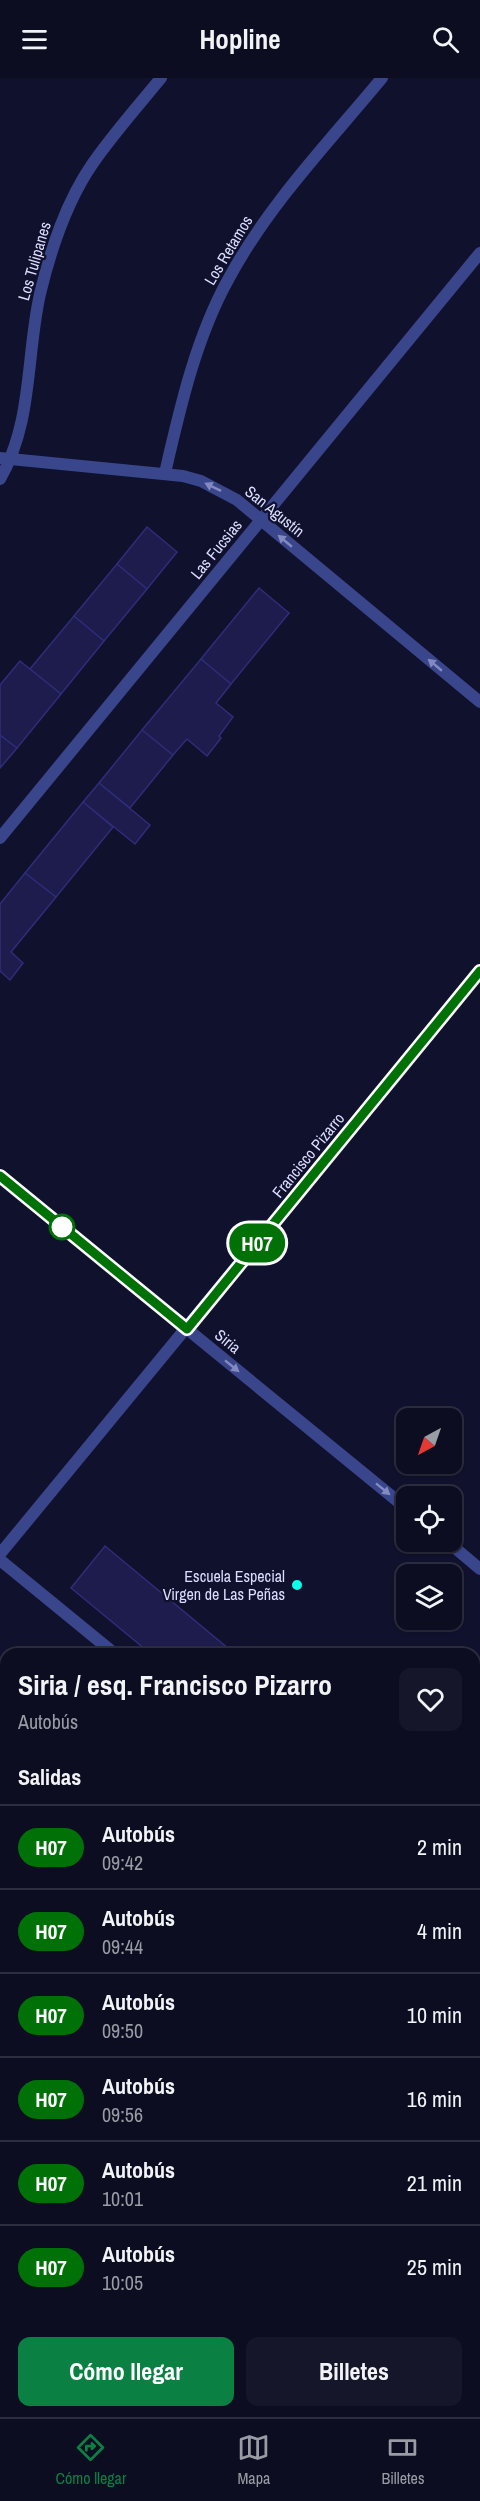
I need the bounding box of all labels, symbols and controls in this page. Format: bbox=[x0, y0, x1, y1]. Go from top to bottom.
text: Hopline bbox=[199, 21, 281, 57]
icon: menu bbox=[18, 23, 51, 56]
icon: search bbox=[429, 23, 462, 56]
street label: Los Retamos bbox=[199, 211, 257, 289]
street label: Los Tulipanes bbox=[12, 219, 56, 303]
street label: San Agustín bbox=[241, 480, 309, 542]
one-way arrow bbox=[205, 483, 222, 492]
street label: Las Fucsias bbox=[185, 515, 247, 583]
one-way arrow bbox=[277, 534, 293, 547]
one-way arrow bbox=[428, 659, 443, 672]
street label: Francisco Pizarro bbox=[267, 1108, 349, 1202]
unlabelled marker bbox=[49, 1214, 75, 1240]
line badge: H07 bbox=[222, 1224, 292, 1262]
text: H07 bbox=[241, 1229, 273, 1258]
street label: Siria bbox=[210, 1324, 246, 1359]
one-way arrow bbox=[224, 1359, 240, 1372]
north arrow bbox=[396, 1408, 462, 1474]
map controls bbox=[396, 1408, 462, 1630]
one-way arrow bbox=[375, 1483, 391, 1496]
button: locate bbox=[396, 1486, 462, 1552]
button: layers bbox=[396, 1564, 462, 1630]
place label: Escuela Especial Virgen de Las Peñas bbox=[163, 1565, 285, 1605]
marker: Escuela Especial Virgen de Las Peñas bbox=[290, 1578, 304, 1592]
text: Siria / esq. Francisco Pizarro bbox=[18, 1666, 332, 1704]
button: heart bbox=[399, 1668, 462, 1731]
text: Autobús bbox=[18, 1708, 78, 1735]
text: Salidas bbox=[18, 1762, 81, 1792]
text: Autobús bbox=[102, 1819, 175, 1849]
text: 2 min bbox=[417, 1832, 462, 1862]
text: H07 bbox=[35, 1833, 67, 1862]
text: 09:42 bbox=[102, 1849, 143, 1876]
text: Autobús bbox=[102, 1903, 175, 1933]
text: 4 min bbox=[417, 1916, 462, 1946]
text: H07 bbox=[35, 1917, 67, 1946]
text: 09:44 bbox=[102, 1933, 143, 1960]
text: Autobús bbox=[102, 1987, 175, 2017]
text: 10 min bbox=[407, 2000, 462, 2030]
text: H07 bbox=[35, 2001, 67, 2030]
text: 09:50 bbox=[102, 2017, 143, 2044]
text: Autobús bbox=[102, 2071, 175, 2101]
text: 16 min bbox=[407, 2084, 462, 2114]
text: H07 bbox=[35, 2085, 67, 2114]
text: 09:56 bbox=[102, 2101, 143, 2128]
text: Autobús bbox=[102, 2155, 175, 2185]
text: 21 min bbox=[407, 2168, 462, 2198]
text: H07 bbox=[35, 2169, 67, 2198]
text: 10:01 bbox=[102, 2185, 143, 2212]
text: Autobús bbox=[102, 2239, 175, 2269]
text: 25 min bbox=[407, 2252, 462, 2282]
text: H07 bbox=[35, 2253, 67, 2282]
text: 10:05 bbox=[102, 2269, 143, 2296]
button: Cómo llegar bbox=[18, 2337, 234, 2406]
button: Billetes bbox=[246, 2337, 462, 2406]
tab: Cómo llegar bbox=[56, 2431, 126, 2489]
tab: Mapa bbox=[237, 2431, 270, 2489]
tab: Billetes bbox=[381, 2431, 424, 2489]

